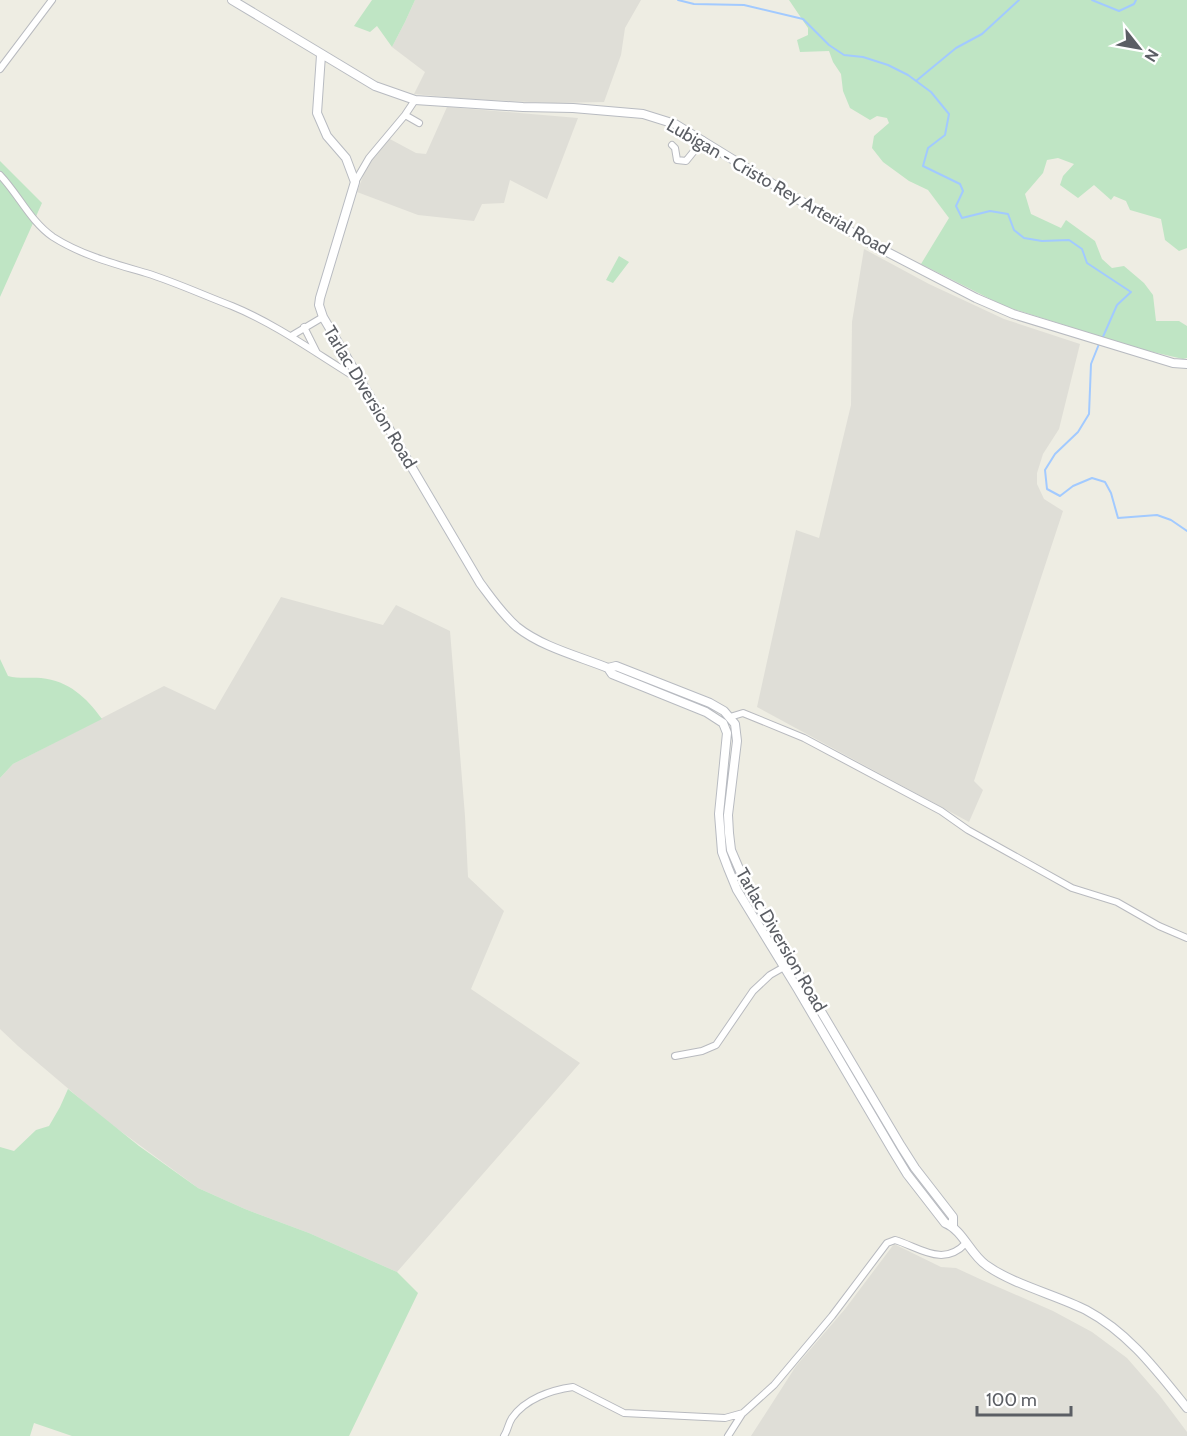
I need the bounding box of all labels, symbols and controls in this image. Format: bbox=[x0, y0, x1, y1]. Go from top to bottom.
north arrow bbox=[1109, 18, 1169, 78]
text: N bbox=[1140, 46, 1162, 65]
street label: Lubigan - Cristo Rey Arterial Road bbox=[663, 114, 893, 260]
street label: Tarlac Diversion Road bbox=[319, 322, 421, 472]
street label: Tarlac Diversion Road bbox=[731, 864, 831, 1016]
scale bar bbox=[977, 1379, 1072, 1417]
text: 100 m bbox=[986, 1389, 1037, 1411]

